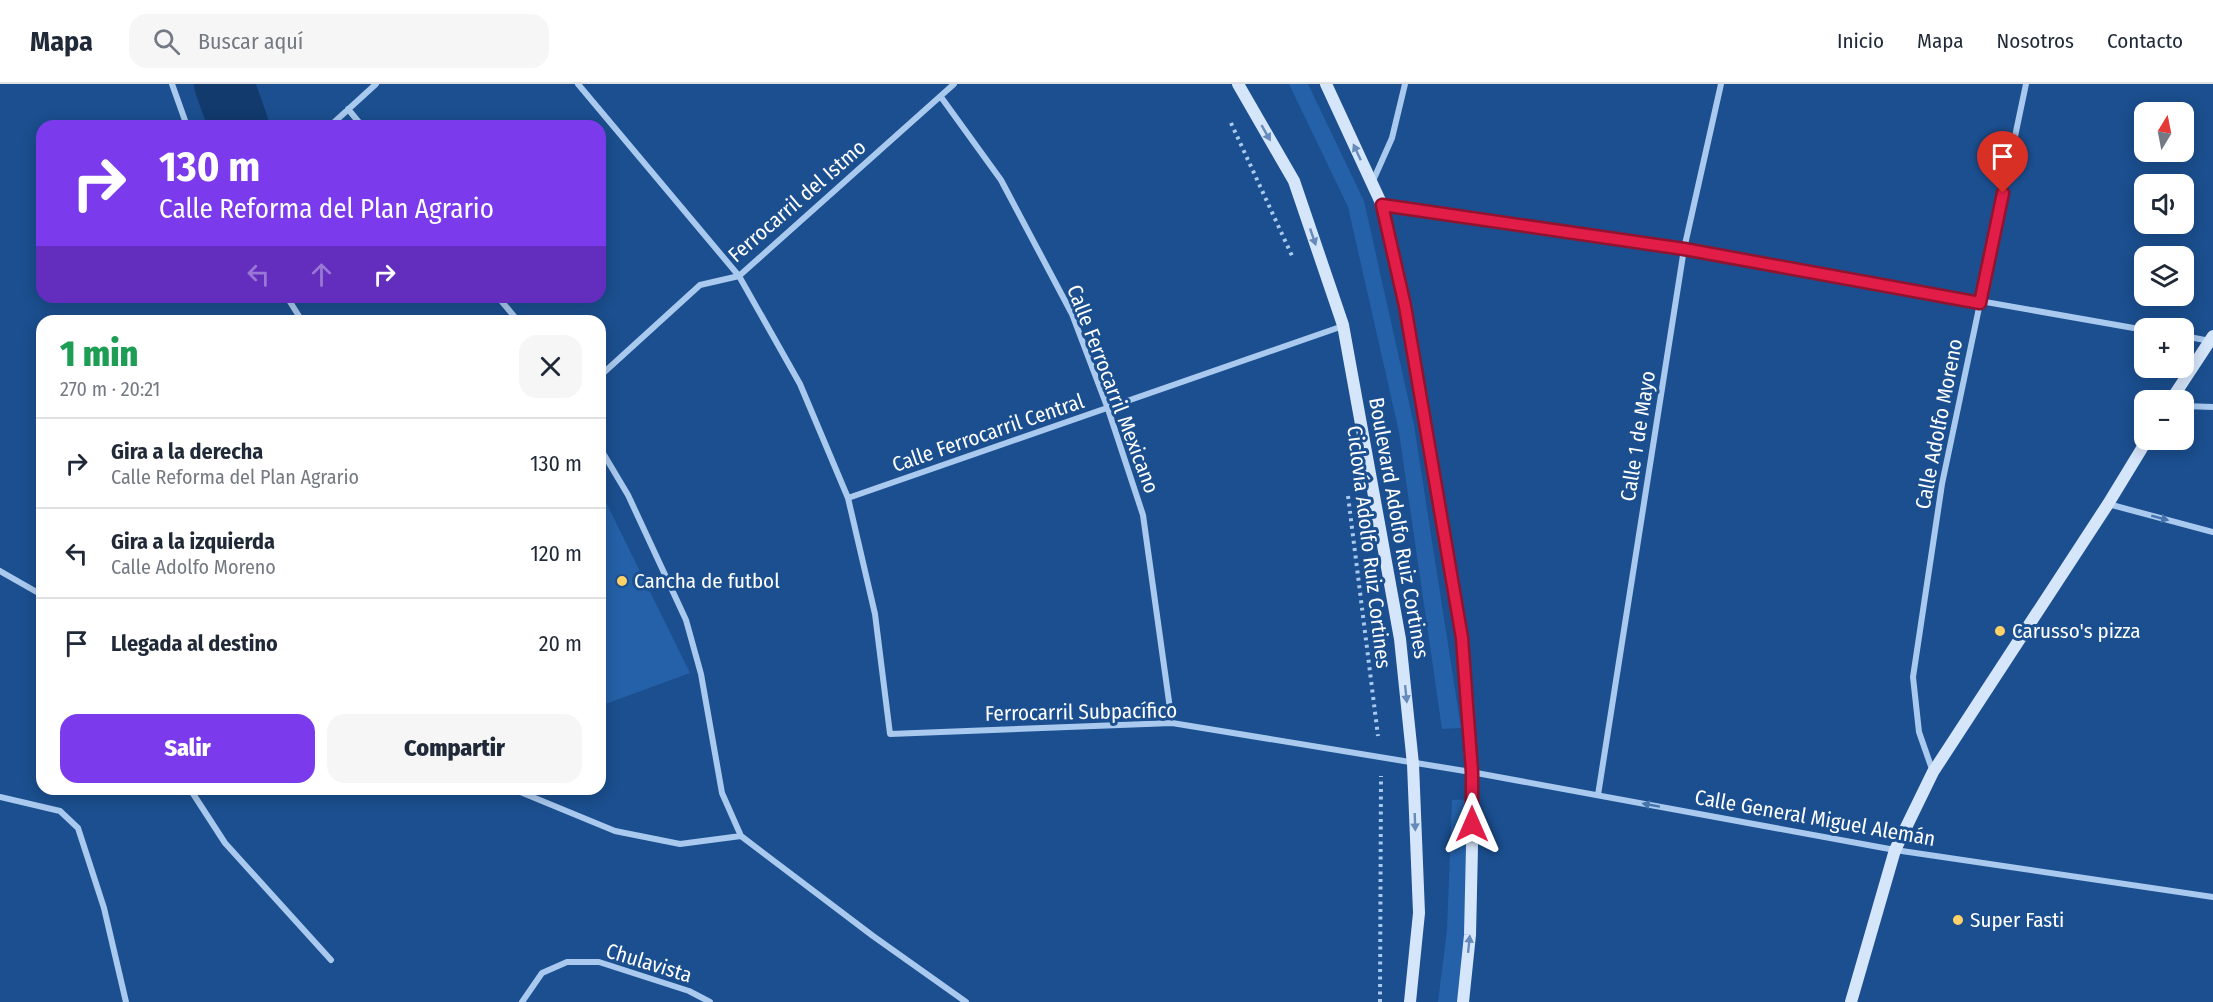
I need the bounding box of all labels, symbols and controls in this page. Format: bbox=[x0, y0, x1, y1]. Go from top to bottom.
search box bbox=[129, 14, 549, 68]
text: Mapa bbox=[30, 25, 93, 58]
icon: search bbox=[150, 25, 183, 58]
text: Buscar aquí bbox=[198, 28, 303, 55]
text: Inicio bbox=[1837, 28, 1884, 54]
text: Mapa bbox=[1917, 28, 1964, 54]
text: Nosotros bbox=[1997, 28, 2074, 54]
text: Contacto bbox=[2107, 28, 2183, 54]
north arrow bbox=[2134, 102, 2194, 162]
map controls bbox=[2134, 102, 2194, 450]
one-way arrow bbox=[1261, 125, 1271, 142]
pin bbox=[1977, 131, 2028, 193]
street label: Ferrocarril del Istmo bbox=[723, 134, 871, 268]
icon: arrive bbox=[1986, 140, 2019, 173]
text: 130 m bbox=[159, 142, 260, 192]
one-way arrow bbox=[1353, 143, 1362, 160]
icon: right bbox=[60, 144, 138, 222]
button: sound bbox=[2134, 174, 2194, 234]
text: Calle Reforma del Plan Agrario bbox=[159, 193, 494, 225]
one-way arrow bbox=[1309, 228, 1318, 246]
button: layers bbox=[2134, 246, 2194, 306]
icon: left bbox=[242, 258, 275, 291]
icon: ahead bbox=[305, 258, 338, 291]
icon: right bbox=[368, 258, 401, 291]
street label: Calle Ferrocarril Mexicano bbox=[1061, 281, 1165, 497]
button: + bbox=[2134, 318, 2194, 378]
text: 1 min bbox=[60, 332, 138, 376]
button: close bbox=[519, 335, 582, 398]
street label: Calle Adolfo Moreno bbox=[1910, 337, 1968, 511]
street label: Calle 1 de Mayo bbox=[1615, 369, 1661, 503]
text: 270 m · 20:21 bbox=[60, 377, 160, 401]
street label: Calle Ferrocarril Central bbox=[889, 388, 1088, 478]
button: − bbox=[2134, 390, 2194, 450]
street label: Boulevard Adolfo Ruiz Cortines bbox=[1363, 395, 1435, 661]
street label: Ciclovía Adolfo Ruiz Cortines bbox=[1341, 424, 1397, 670]
text: Gira a la derecha bbox=[111, 438, 263, 465]
icon: right bbox=[60, 447, 93, 480]
text: 130 m bbox=[530, 450, 582, 477]
text: Calle Reforma del Plan Agrario bbox=[111, 465, 359, 489]
one-way arrow bbox=[2152, 514, 2170, 523]
text: Gira a la izquierda bbox=[111, 528, 275, 555]
icon: left bbox=[60, 537, 93, 570]
text: 120 m bbox=[530, 540, 582, 567]
text: Calle Adolfo Moreno bbox=[111, 555, 276, 579]
place label: Cancha de futbol bbox=[634, 568, 780, 594]
marker: Cancha de futbol bbox=[615, 574, 629, 588]
place label: Carusso's pizza bbox=[2012, 618, 2141, 644]
marker: Carusso's pizza bbox=[1993, 624, 2007, 638]
icon: arrive bbox=[60, 627, 93, 660]
text: Llegada al destino bbox=[111, 630, 278, 657]
text: 20 m bbox=[539, 630, 582, 657]
one-way arrow bbox=[1401, 685, 1411, 704]
street label: Ferrocarril Subpacífico bbox=[985, 697, 1177, 727]
button: Salir bbox=[60, 714, 315, 783]
button: Compartir bbox=[327, 714, 582, 783]
street label: Calle General Miguel Alemán bbox=[1693, 784, 1937, 852]
position arrow bbox=[1440, 792, 1504, 856]
one-way arrow bbox=[1641, 800, 1660, 809]
one-way arrow bbox=[1411, 813, 1420, 832]
place label: Super Fasti bbox=[1970, 907, 2064, 933]
marker: Super Fasti bbox=[1951, 913, 1965, 927]
one-way arrow bbox=[1464, 934, 1474, 953]
street label: Chulavista bbox=[603, 938, 695, 988]

